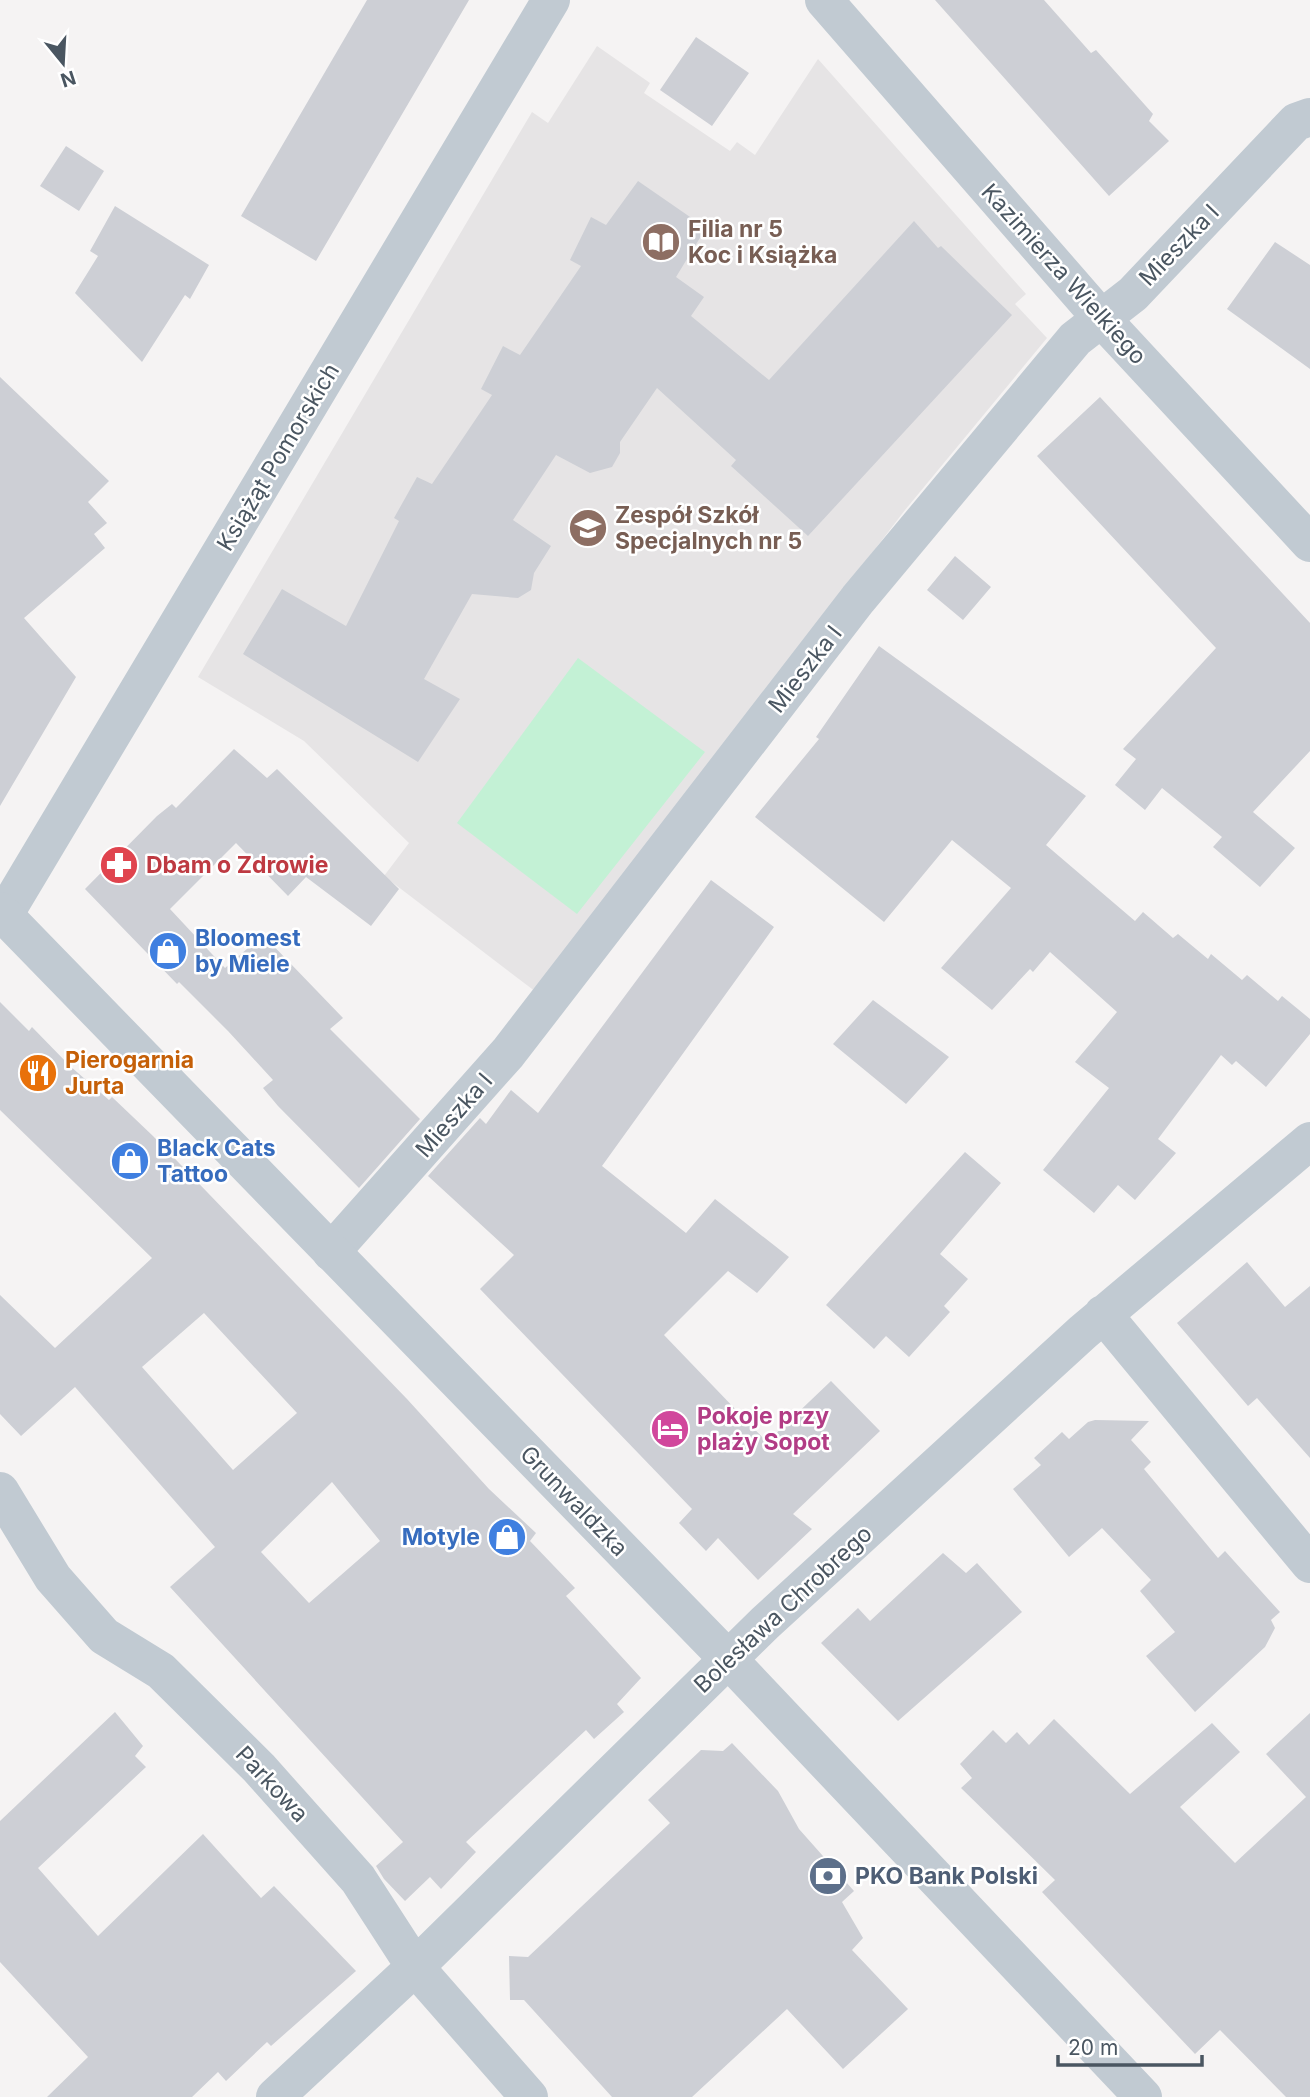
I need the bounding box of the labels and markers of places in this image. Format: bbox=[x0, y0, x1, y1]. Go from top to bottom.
place label: Filia nr 5 Koc i Książka bbox=[688, 215, 837, 269]
library icon: Filia nr 5 Koc i Książka bbox=[640, 221, 682, 263]
place label: Zespół Szkół Specjalnych nr 5 bbox=[615, 501, 802, 555]
school or university icon: Zespół Szkół Specjalnych nr 5 bbox=[567, 507, 609, 549]
pharmacy icon: Dbam o Zdrowie bbox=[98, 844, 140, 886]
place label: Dbam o Zdrowie bbox=[146, 851, 329, 879]
place label: Bloomest by Miele bbox=[195, 924, 301, 978]
shop icon: Bloomest by Miele bbox=[147, 930, 189, 972]
place label: Pierogarnia Jurta bbox=[65, 1046, 194, 1100]
restaurant icon: Pierogarnia Jurta bbox=[17, 1052, 59, 1094]
place label: Black Cats Tattoo bbox=[157, 1134, 276, 1188]
shop icon: Black Cats Tattoo bbox=[109, 1140, 151, 1182]
place label: Pokoje przy plaży Sopot bbox=[697, 1402, 830, 1456]
hotel icon: Pokoje przy plaży Sopot bbox=[649, 1408, 691, 1450]
shop icon: Motyle bbox=[486, 1516, 528, 1558]
place label: Motyle bbox=[402, 1523, 480, 1551]
bank icon: PKO Bank Polski bbox=[807, 1855, 849, 1897]
place label: PKO Bank Polski bbox=[855, 1862, 1038, 1890]

